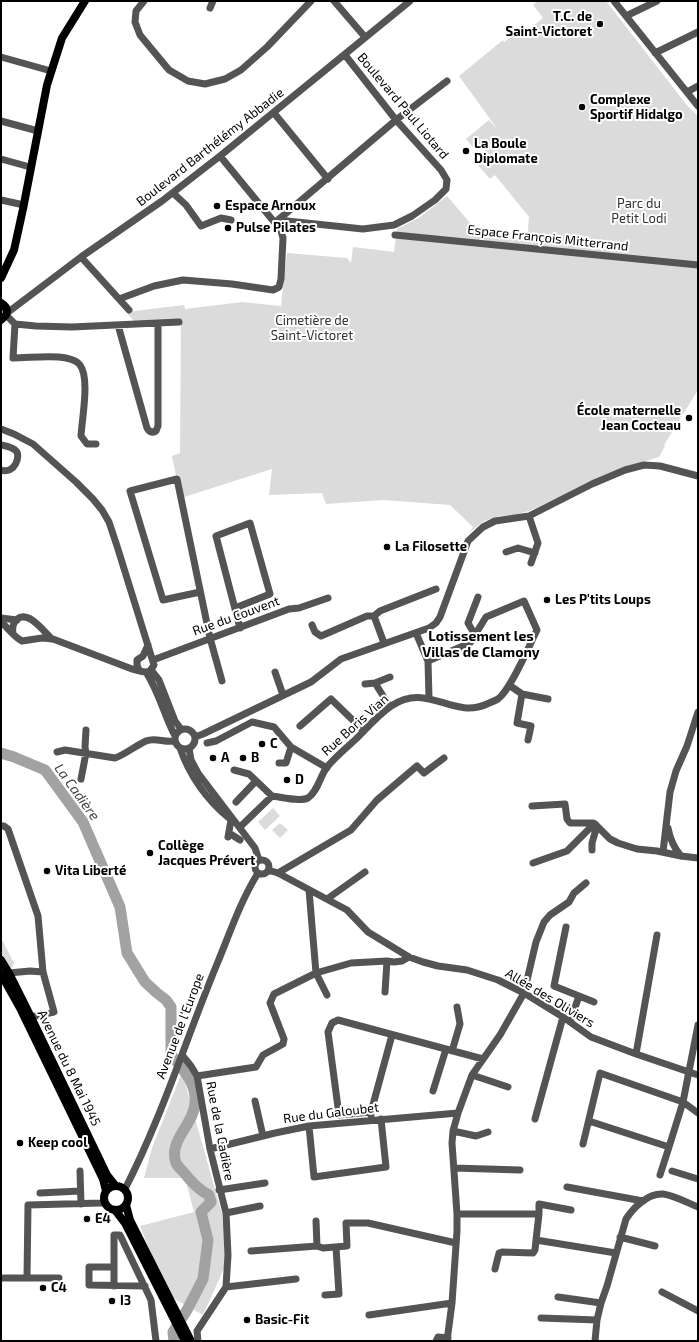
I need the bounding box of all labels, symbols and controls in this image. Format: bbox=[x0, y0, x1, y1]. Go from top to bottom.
place label: T.C. de Saint-Victoret bbox=[506, 9, 592, 40]
marker: T.C. de Saint-Victoret bbox=[595, 19, 605, 29]
street label: Boulevard Paul Liotard bbox=[354, 50, 452, 162]
street label: Boulevard Barthélémy Abbadie bbox=[133, 85, 287, 209]
place label: Complexe Sportif Hidalgo bbox=[590, 92, 683, 123]
marker: Complexe Sportif Hidalgo bbox=[577, 102, 587, 112]
place label: La Boule Diplomate bbox=[474, 136, 538, 167]
marker: La Boule Diplomate bbox=[461, 146, 471, 156]
park label: Parc du Petit Lodi bbox=[611, 196, 667, 227]
place label: Espace Arnoux bbox=[225, 198, 316, 214]
marker: Espace Arnoux bbox=[212, 201, 222, 211]
place label: Pulse Pilates bbox=[236, 220, 316, 236]
street label: Espace François Mitterrand bbox=[467, 222, 629, 254]
marker: Pulse Pilates bbox=[223, 223, 233, 233]
park label: Cimetière de Saint-Victoret bbox=[271, 313, 353, 344]
place label: École maternelle Jean Cocteau bbox=[577, 403, 681, 434]
marker: École maternelle Jean Cocteau bbox=[684, 413, 694, 423]
place label: La Filosette bbox=[395, 539, 467, 555]
marker: La Filosette bbox=[382, 542, 392, 552]
place label: Les P'tits Loups bbox=[555, 592, 651, 608]
street label: Rue du Couvent bbox=[190, 593, 282, 639]
marker: Les P'tits Loups bbox=[542, 595, 552, 605]
district label: Lotissement les Villas de Clamony bbox=[422, 628, 540, 660]
street label: Rue Boris Vian bbox=[318, 691, 392, 759]
place label: C bbox=[270, 736, 278, 752]
marker: C bbox=[257, 739, 267, 749]
place label: A bbox=[221, 750, 229, 766]
place label: B bbox=[251, 750, 259, 766]
marker: A bbox=[208, 753, 218, 763]
marker: B bbox=[238, 753, 248, 763]
water label: La Cadière bbox=[51, 760, 103, 824]
place label: D bbox=[295, 772, 304, 788]
marker: D bbox=[282, 775, 292, 785]
place label: Collège Jacques Prévert bbox=[158, 838, 255, 869]
marker: Collège Jacques Prévert bbox=[145, 848, 155, 858]
place label: Vita Liberté bbox=[55, 863, 126, 879]
marker: Vita Liberté bbox=[42, 866, 52, 876]
street label: Allée des Oliviers bbox=[503, 965, 597, 1031]
street label: Avenue de l'Europe bbox=[153, 971, 207, 1081]
street label: Avenue du 8 Mai 1945 bbox=[34, 1007, 104, 1129]
street label: Rue de la Cadière bbox=[203, 1080, 237, 1182]
street label: Rue du Galoubet bbox=[282, 1099, 380, 1127]
place label: Keep cool bbox=[28, 1135, 87, 1151]
marker: Keep cool bbox=[15, 1138, 25, 1148]
place label: E4 bbox=[95, 1211, 111, 1227]
marker: E4 bbox=[82, 1214, 92, 1224]
place label: C4 bbox=[51, 1280, 67, 1296]
marker: C4 bbox=[38, 1283, 48, 1293]
place label: I3 bbox=[120, 1293, 131, 1309]
marker: I3 bbox=[107, 1296, 117, 1306]
place label: Basic-Fit bbox=[255, 1312, 309, 1328]
marker: Basic-Fit bbox=[242, 1315, 252, 1325]

